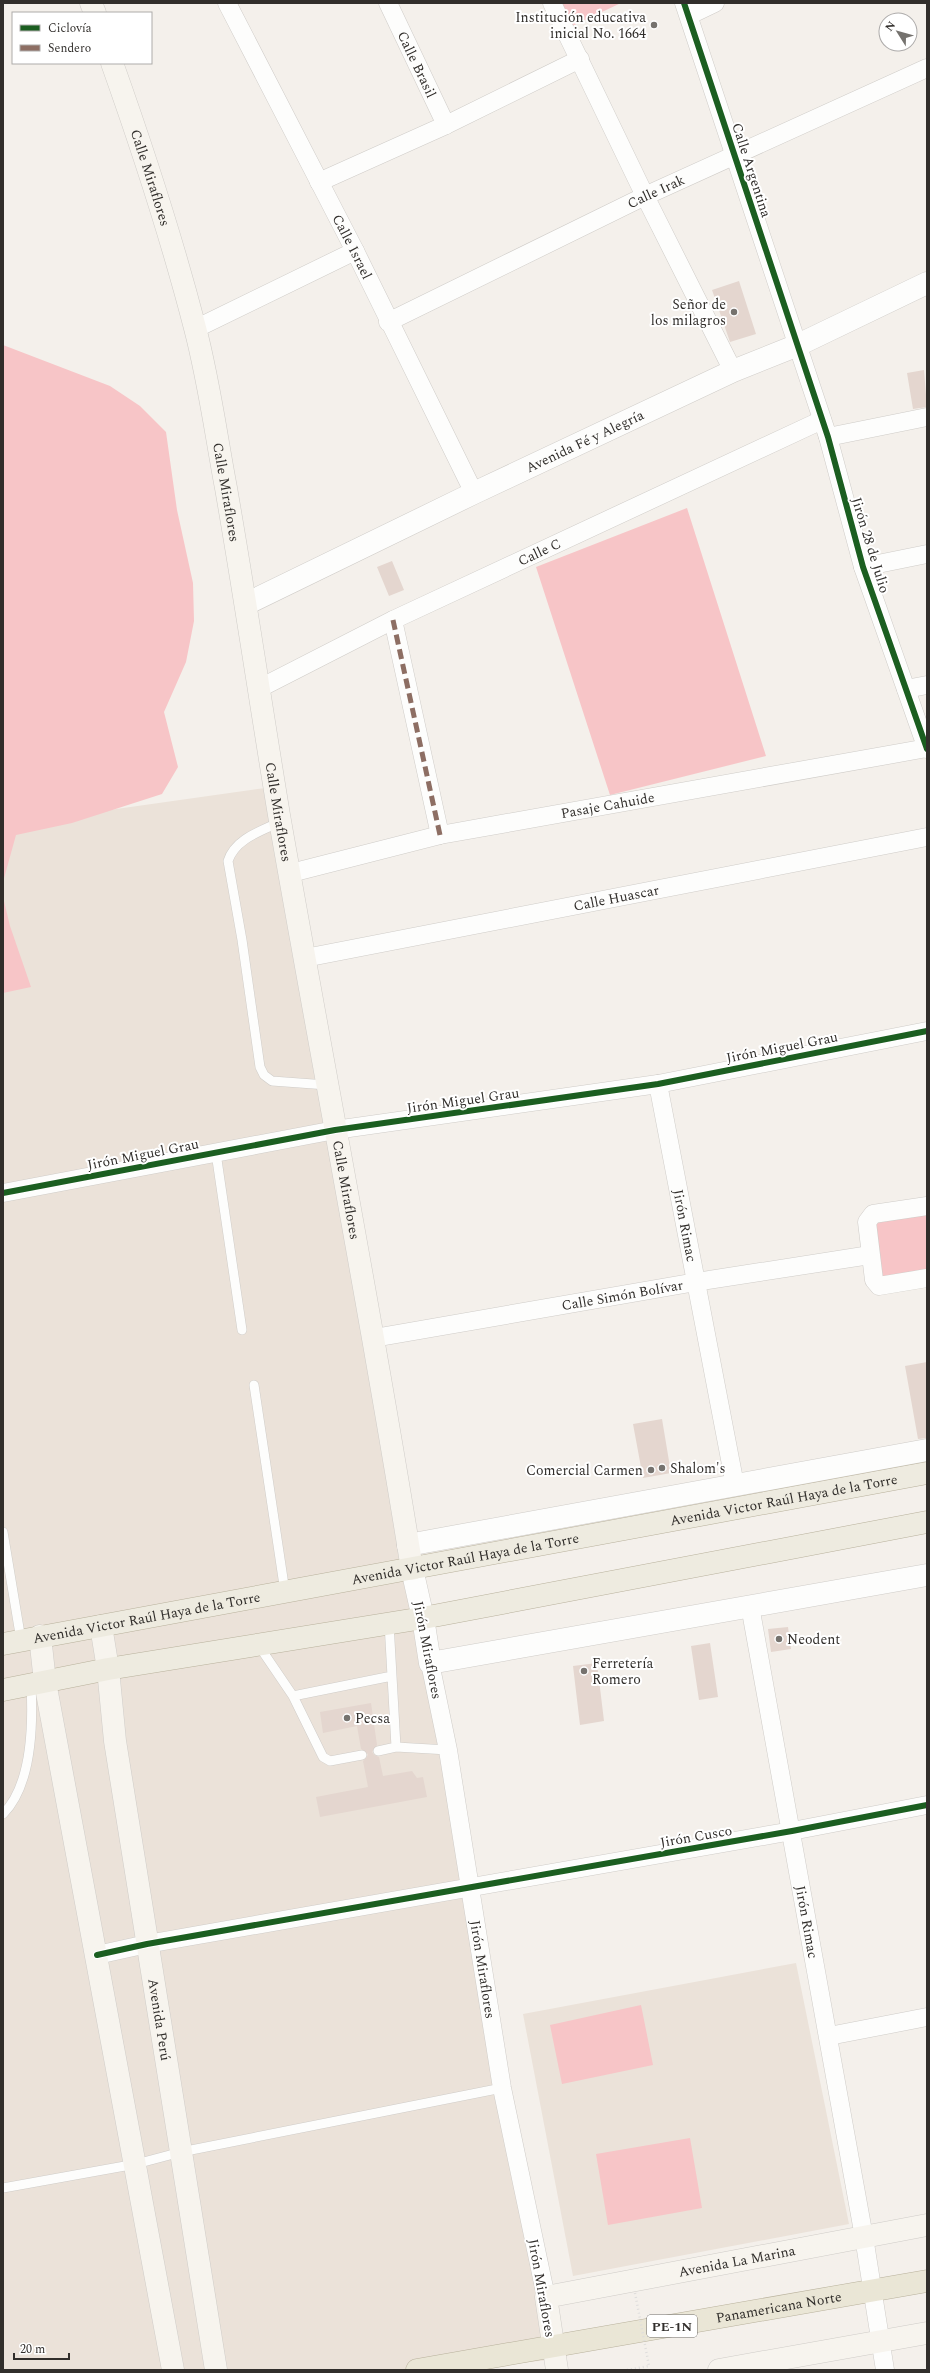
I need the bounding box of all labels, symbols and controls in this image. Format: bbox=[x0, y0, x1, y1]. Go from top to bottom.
place label: Institución educativa inicial No. 1664 bbox=[515, 7, 646, 44]
legend bbox=[12, 12, 152, 64]
north arrow bbox=[878, 12, 918, 52]
text: N bbox=[881, 18, 900, 35]
text: Ciclovía bbox=[48, 19, 92, 38]
marker: Institución educativa inicial No. 1664 bbox=[649, 20, 659, 30]
street label: Calle Brasil bbox=[392, 28, 442, 102]
text: Sendero bbox=[48, 39, 91, 58]
street label: Calle Argentina bbox=[726, 120, 777, 220]
street label: Calle Miraflores bbox=[125, 127, 176, 229]
street label: Calle Irak bbox=[624, 169, 688, 214]
street label: Calle Israel bbox=[327, 211, 377, 283]
place label: Señor de los milagros bbox=[651, 294, 726, 331]
marker: Señor de los milagros bbox=[729, 307, 739, 317]
street label: Avenida Fé y Alegría bbox=[522, 404, 648, 478]
street label: Calle Miraflores bbox=[207, 441, 245, 544]
street label: Jirón 28 de Julio bbox=[846, 495, 895, 596]
street label: Calle C bbox=[514, 533, 565, 571]
street label: Calle Miraflores bbox=[260, 761, 297, 863]
street label: Pasaje Cahuide bbox=[559, 787, 657, 824]
street label: Calle Huascar bbox=[572, 879, 661, 917]
street label: Jirón Miguel Grau bbox=[724, 1026, 840, 1069]
street label: Jirón Miguel Grau bbox=[405, 1082, 521, 1119]
street label: Jirón Miguel Grau bbox=[85, 1133, 201, 1176]
street label: Calle Miraflores bbox=[327, 1139, 365, 1241]
street label: Jirón Rimac bbox=[667, 1187, 702, 1264]
street label: Calle Simón Bolívar bbox=[560, 1274, 685, 1316]
place label: Shalom's bbox=[670, 1458, 726, 1479]
place label: Comercial Carmen bbox=[526, 1460, 643, 1481]
marker: Shalom's bbox=[657, 1463, 667, 1473]
marker: Comercial Carmen bbox=[646, 1465, 656, 1475]
street label: Avenida Victor Raúl Haya de la Torre bbox=[668, 1469, 900, 1531]
street label: Avenida Victor Raúl Haya de la Torre bbox=[350, 1528, 581, 1590]
street label: Avenida Victor Raúl Haya de la Torre bbox=[31, 1587, 262, 1649]
street label: Jirón Miraflores bbox=[408, 1599, 447, 1701]
place label: Neodent bbox=[787, 1629, 840, 1650]
marker: Neodent bbox=[774, 1634, 784, 1644]
place label: Ferretería Romero bbox=[592, 1653, 654, 1690]
marker: Ferretería Romero bbox=[579, 1666, 589, 1676]
place label: Pecsa bbox=[355, 1708, 390, 1729]
marker: Pecsa bbox=[342, 1713, 352, 1723]
street label: Jirón Cusco bbox=[658, 1820, 734, 1853]
street label: Jirón Rimac bbox=[790, 1884, 824, 1960]
street label: Jirón Miraflores bbox=[464, 1919, 501, 2020]
street label: Avenida Perú bbox=[142, 1977, 176, 2062]
street label: Jirón Miraflores bbox=[523, 2237, 560, 2339]
street label: Avenida La Marina bbox=[677, 2240, 797, 2283]
street label: Panamericana Norte bbox=[714, 2286, 843, 2329]
road number: PE-1N bbox=[647, 2315, 697, 2337]
scale bar bbox=[14, 2335, 69, 2361]
text: 20 m bbox=[20, 2340, 45, 2359]

